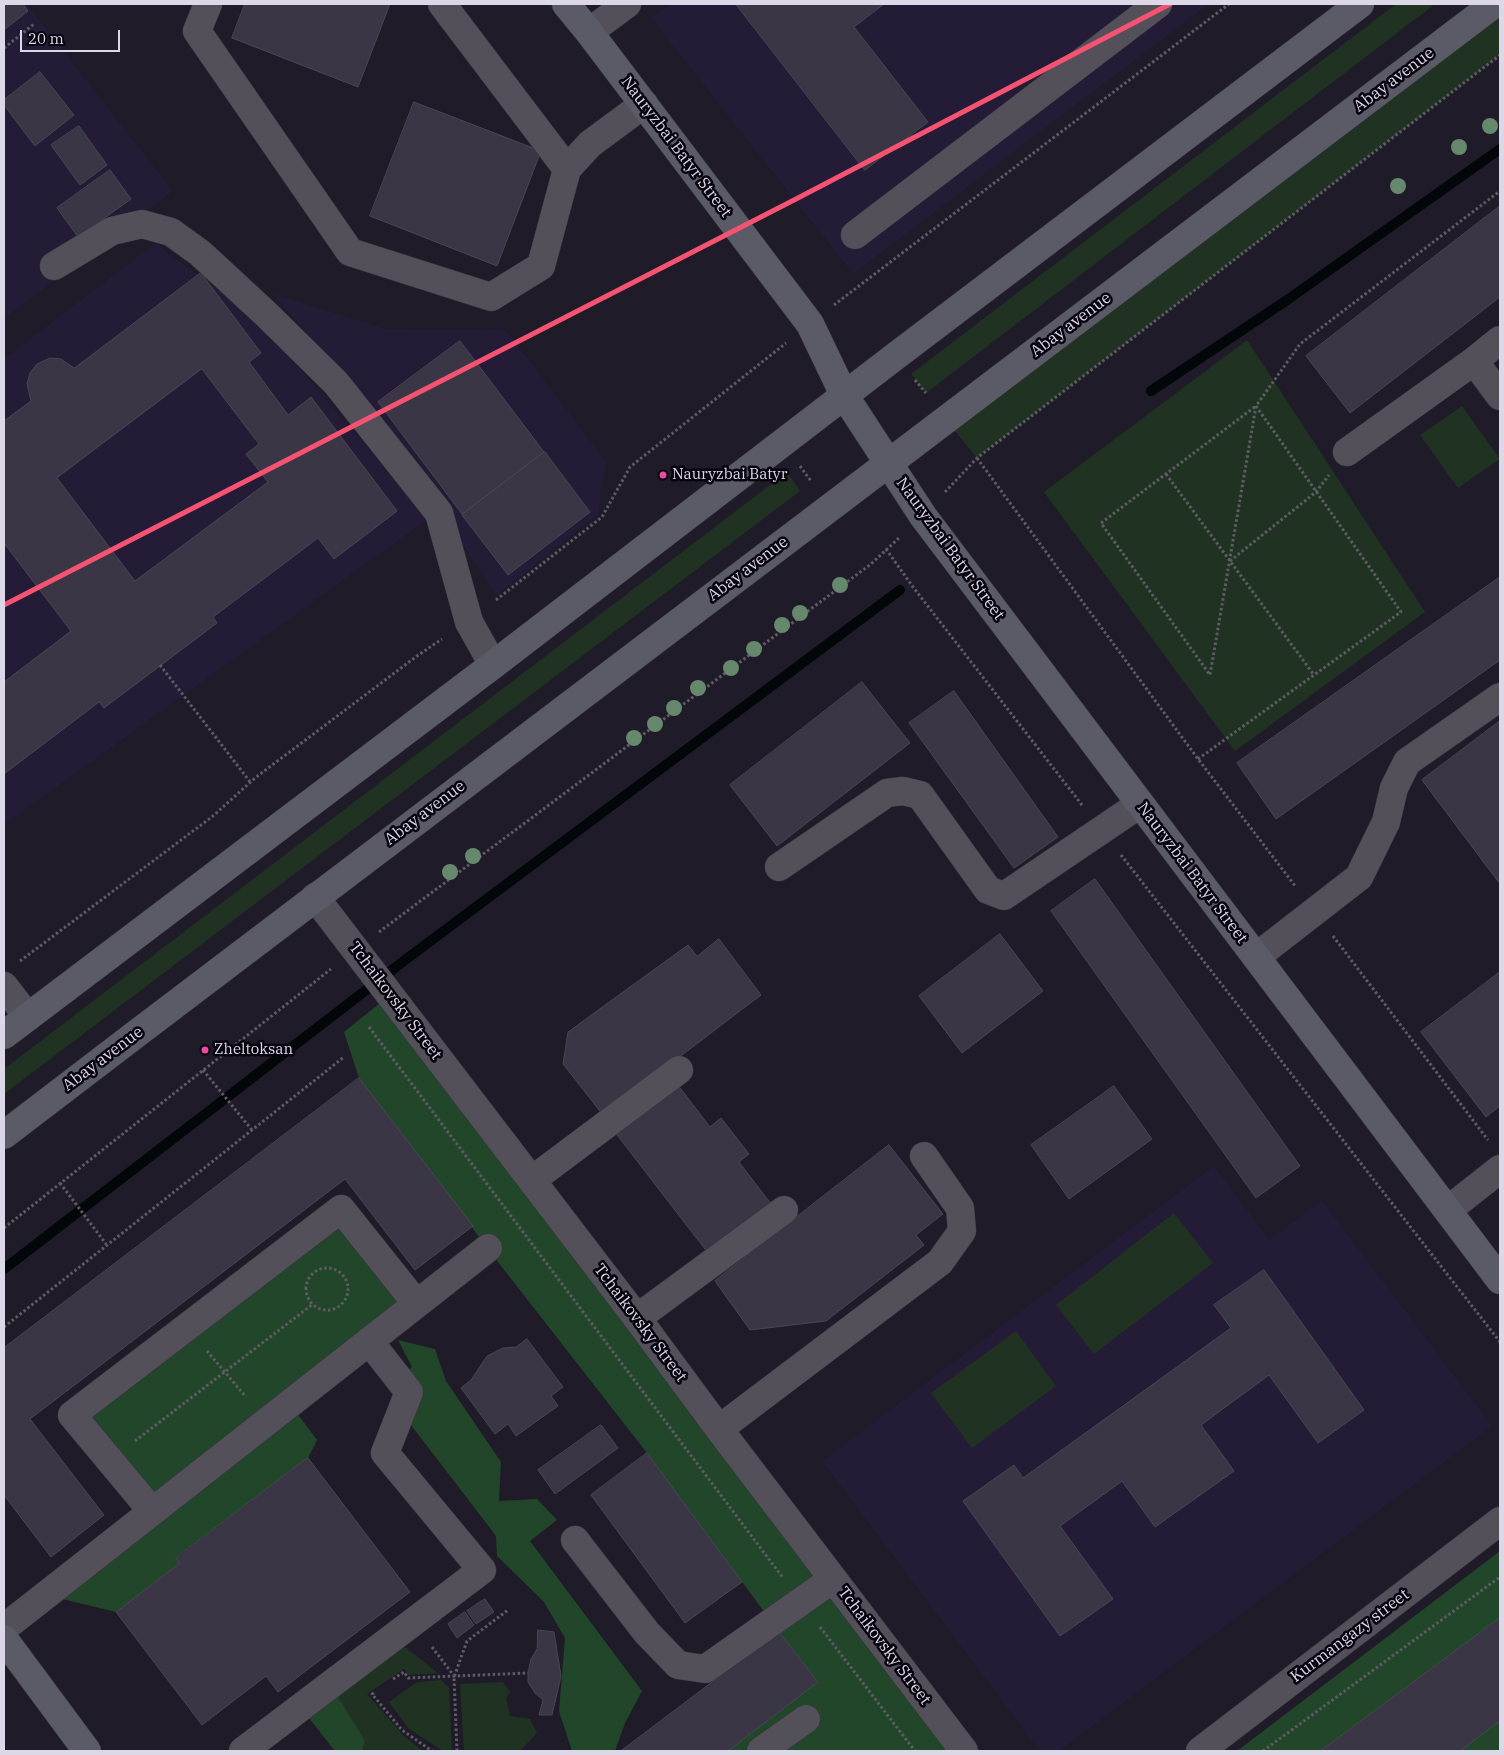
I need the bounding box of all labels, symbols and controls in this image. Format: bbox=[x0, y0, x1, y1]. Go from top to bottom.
scale bar bbox=[22, 20, 122, 52]
text: 20 m bbox=[28, 29, 64, 48]
street label: Abay avenue bbox=[1350, 44, 1438, 116]
street label: Nauryzbai Batyr Street bbox=[617, 73, 735, 221]
street label: Abay avenue bbox=[1027, 289, 1115, 361]
place label: Nauryzbai Batyr bbox=[672, 466, 787, 484]
marker: Nauryzbai Batyr bbox=[658, 470, 668, 480]
street label: Nauryzbai Batyr Street bbox=[892, 474, 1008, 624]
street label: Abay avenue bbox=[704, 533, 792, 605]
street label: Abay avenue bbox=[381, 777, 469, 849]
street label: Nauryzbai Batyr Street bbox=[1133, 799, 1251, 947]
street label: Tchaikovsky Street bbox=[344, 938, 446, 1064]
street label: Abay avenue bbox=[59, 1023, 147, 1095]
place label: Zheltoksan bbox=[214, 1041, 293, 1059]
marker: Zheltoksan bbox=[200, 1045, 210, 1055]
street label: Tchaikovsky Street bbox=[589, 1260, 691, 1386]
street label: Tchaikovsky Street bbox=[833, 1583, 935, 1709]
street label: Kurmangazy street bbox=[1287, 1585, 1413, 1687]

